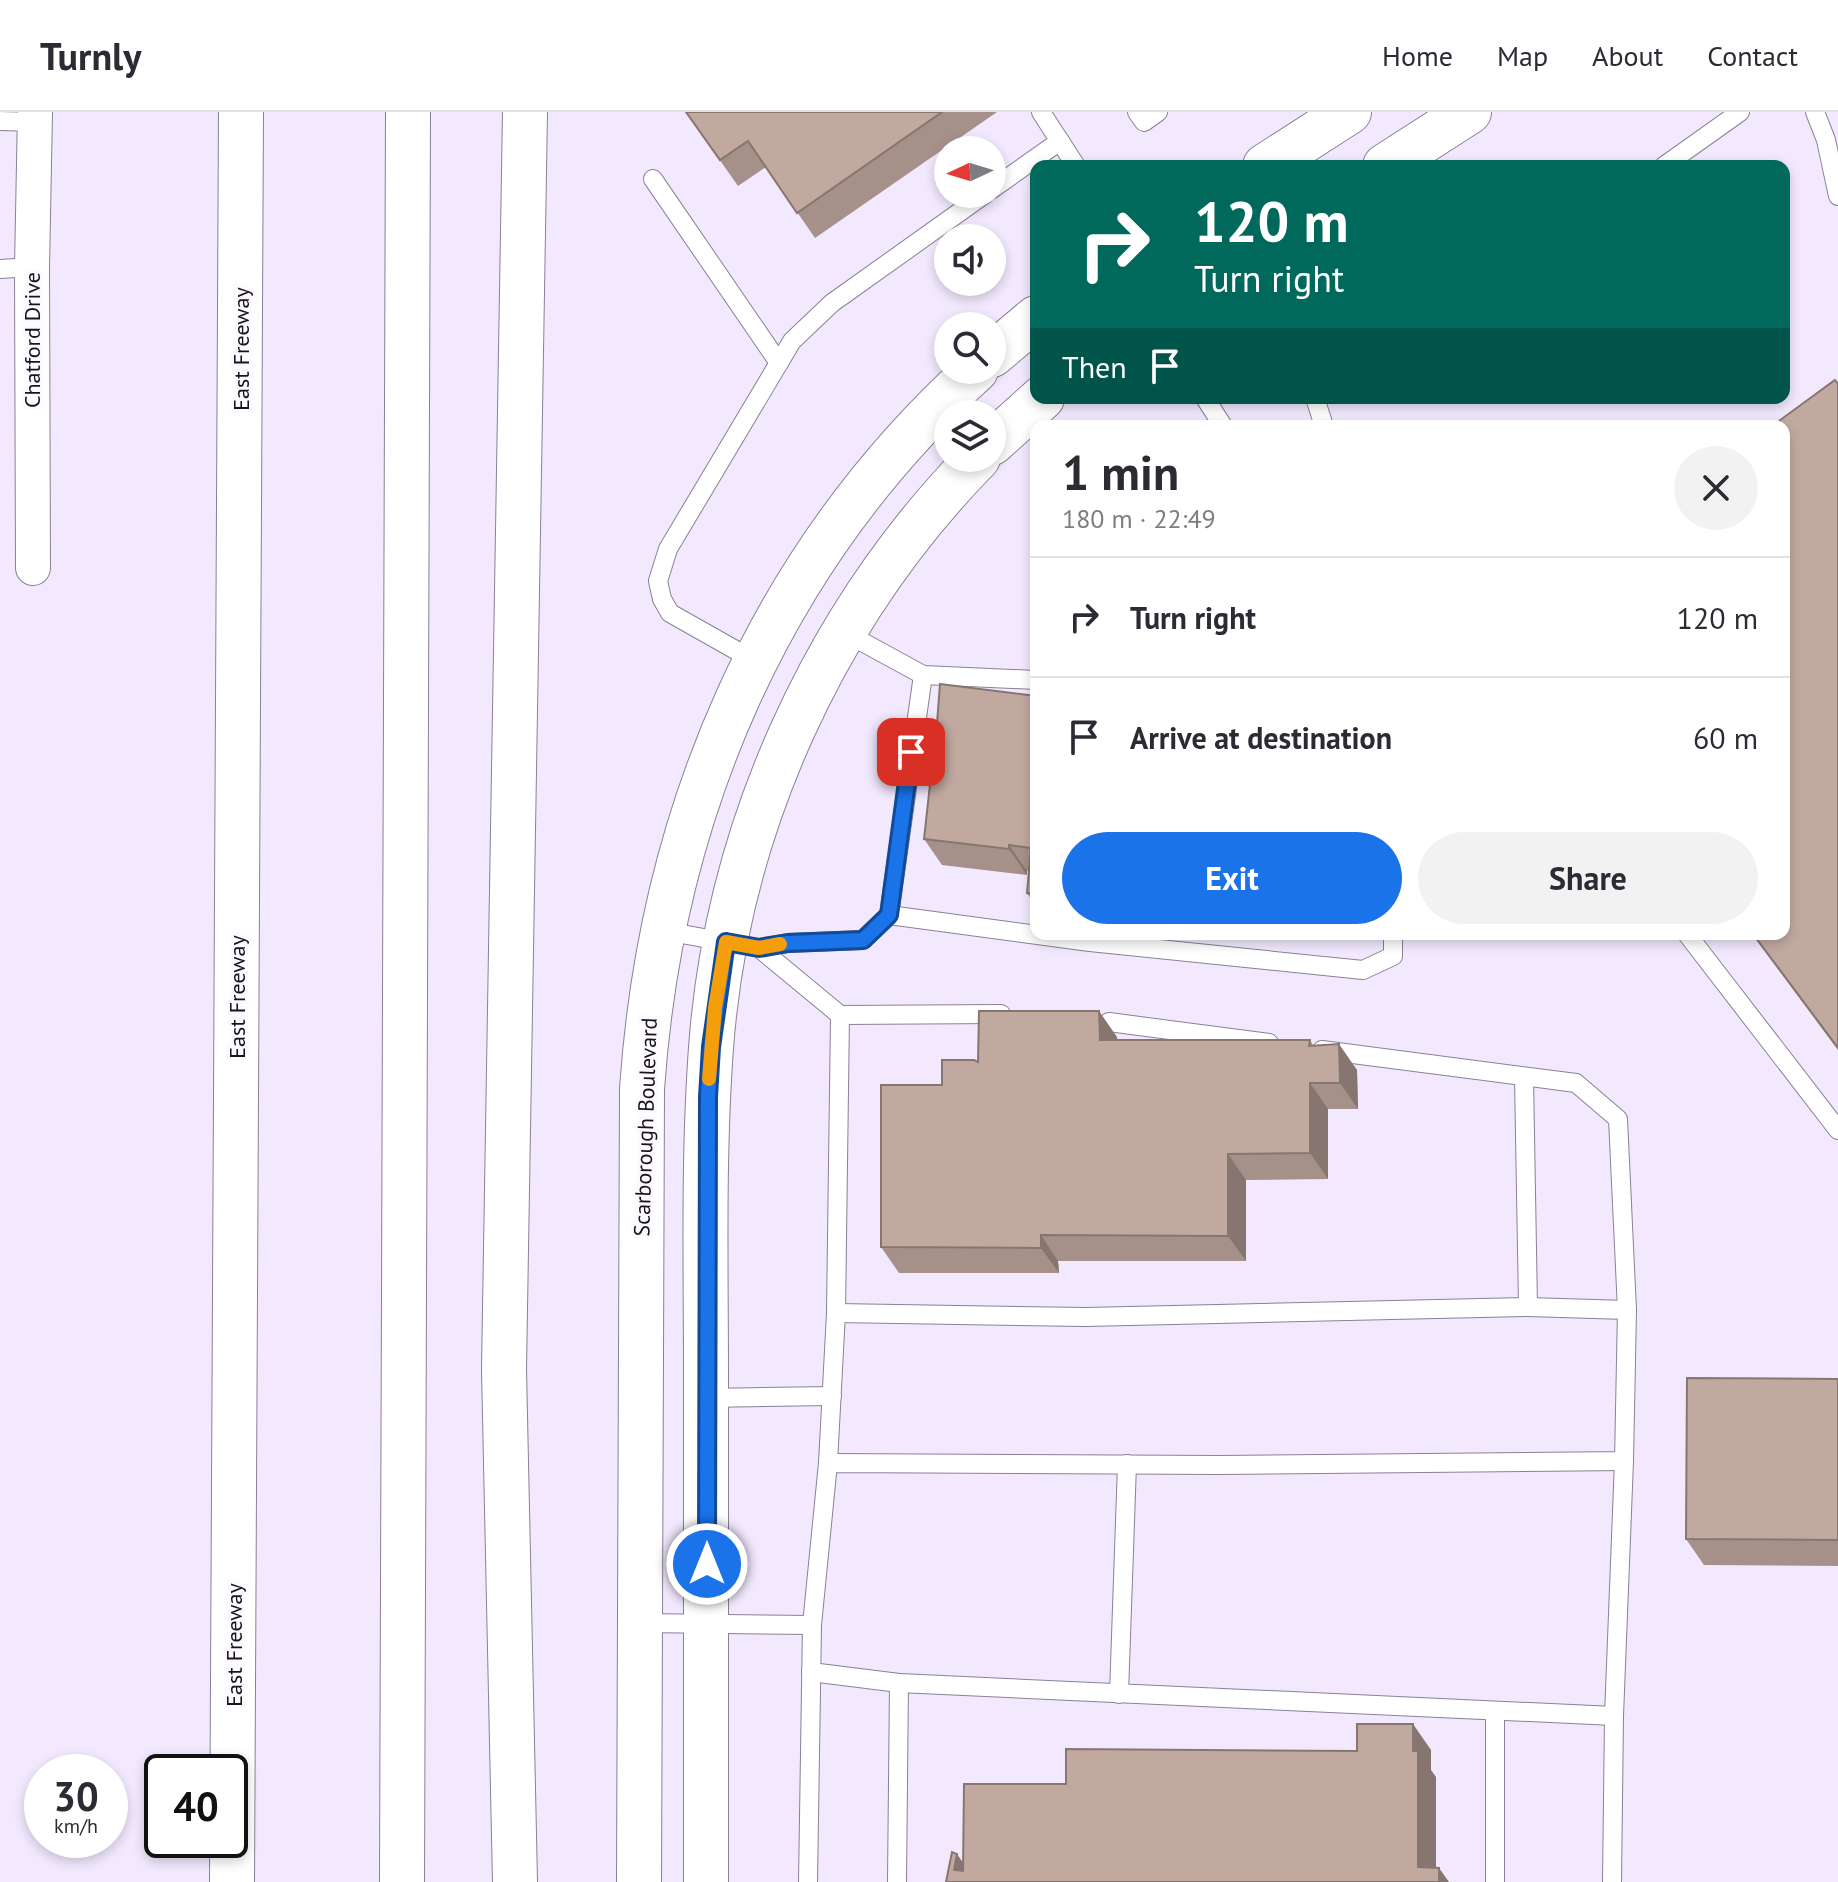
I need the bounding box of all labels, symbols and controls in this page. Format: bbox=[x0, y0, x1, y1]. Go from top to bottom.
text: Turnly bbox=[40, 31, 141, 80]
text: Home bbox=[1382, 37, 1453, 74]
text: Map bbox=[1497, 37, 1548, 74]
text: About bbox=[1592, 37, 1663, 74]
text: Contact bbox=[1707, 37, 1798, 74]
north arrow bbox=[934, 136, 1006, 208]
map controls bbox=[934, 136, 1006, 472]
text: 120 m bbox=[1194, 185, 1349, 257]
icon: right bbox=[1062, 192, 1166, 296]
button: sound bbox=[934, 224, 1006, 296]
text: Turn right bbox=[1194, 255, 1344, 302]
street label: Chatford Drive bbox=[18, 272, 46, 408]
street label: East Freeway bbox=[227, 287, 255, 411]
button: search bbox=[934, 312, 1006, 384]
icon: arrive bbox=[1143, 344, 1187, 388]
text: Then bbox=[1062, 347, 1127, 386]
button: layers bbox=[934, 400, 1006, 472]
text: 1 min bbox=[1062, 441, 1179, 503]
button: close bbox=[1674, 446, 1758, 530]
text: 180 m · 22:49 bbox=[1062, 502, 1216, 535]
icon: right bbox=[1062, 595, 1106, 639]
text: Turn right bbox=[1130, 598, 1256, 637]
text: 120 m bbox=[1677, 598, 1758, 637]
icon: arrive bbox=[1062, 715, 1106, 759]
pin bbox=[877, 718, 945, 786]
text: Arrive at destination bbox=[1130, 718, 1392, 757]
text: 60 m bbox=[1693, 718, 1758, 757]
icon: arrive bbox=[889, 730, 933, 774]
button: Exit bbox=[1062, 832, 1402, 924]
button: Share bbox=[1418, 832, 1758, 924]
street label: East Freeway bbox=[223, 935, 251, 1059]
street label: Scarborough Boulevard bbox=[627, 1017, 663, 1237]
position arrow bbox=[665, 1522, 749, 1606]
street label: East Freeway bbox=[220, 1583, 248, 1707]
speed limit sign: 40 bbox=[144, 1754, 248, 1858]
text: 30 bbox=[53, 1770, 99, 1822]
text: km/h bbox=[54, 1813, 98, 1839]

